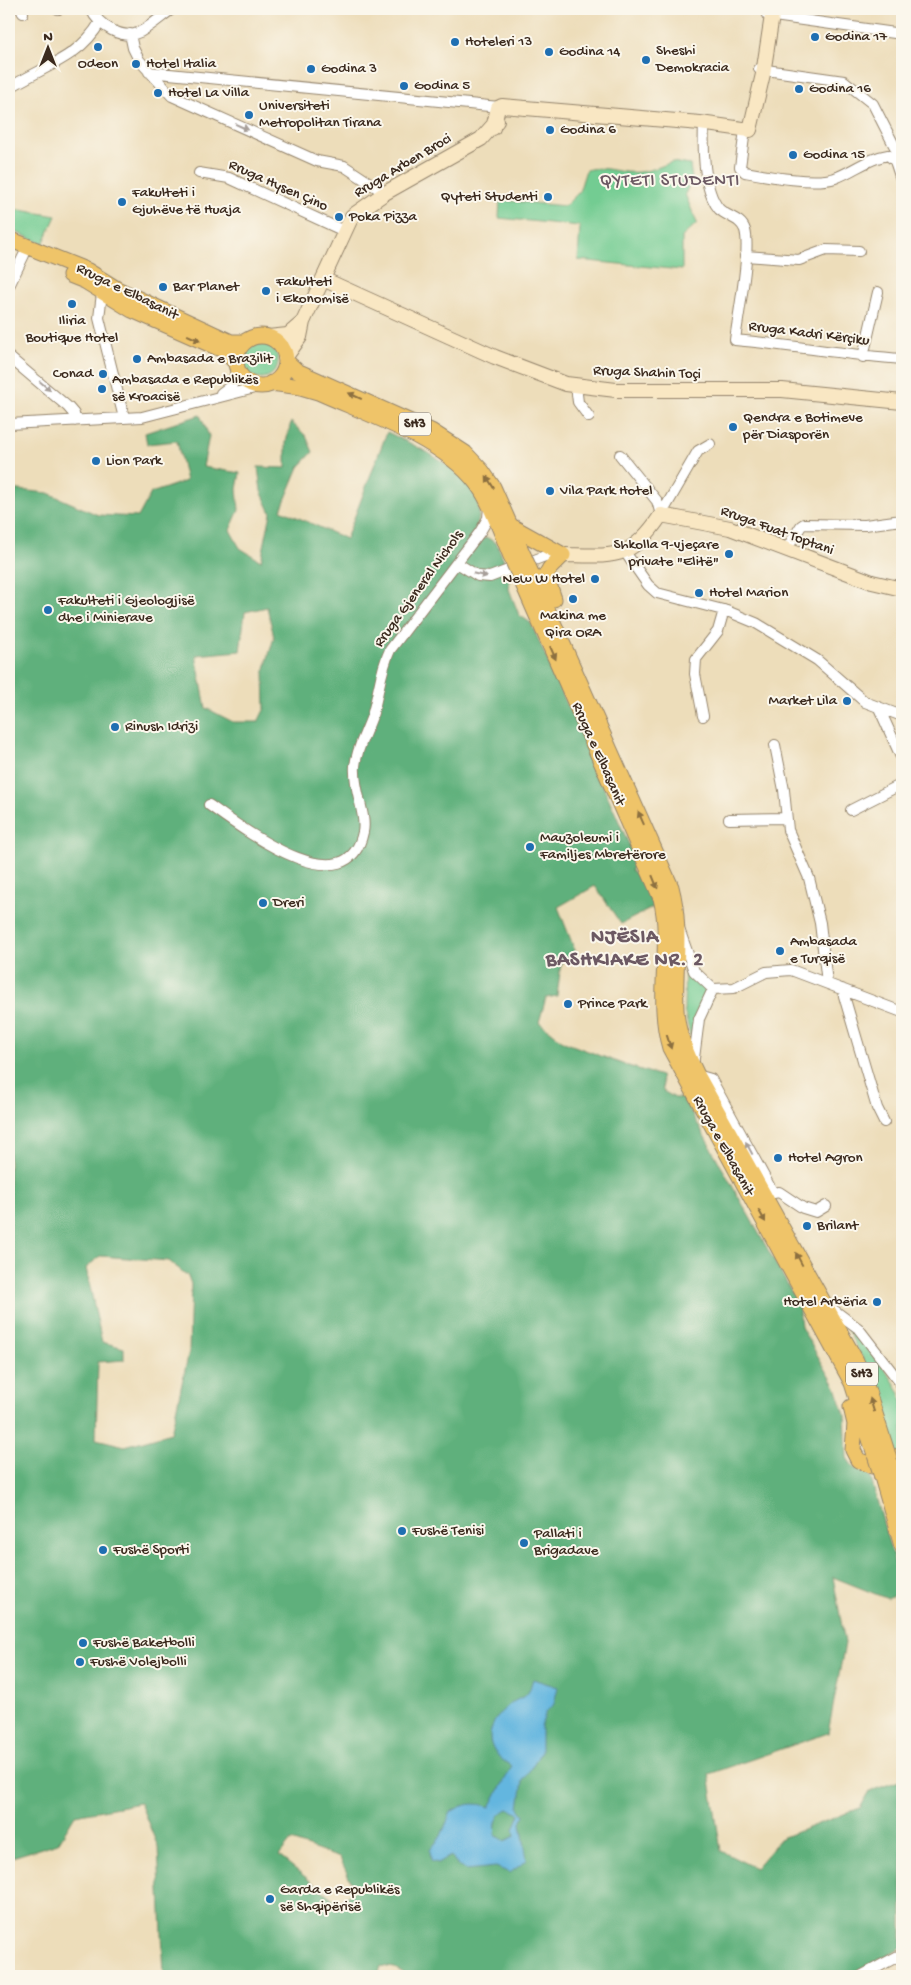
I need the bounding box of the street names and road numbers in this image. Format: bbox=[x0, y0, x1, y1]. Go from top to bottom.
street label: Rruga Arben Broci bbox=[351, 130, 455, 202]
street label: Rruga Hysen Çino bbox=[226, 156, 331, 216]
street label: Rruga e Elbasanit bbox=[73, 260, 183, 325]
street label: Rruga Kadri Kërçiku bbox=[748, 318, 870, 350]
street label: Rruga Shahin Toçi bbox=[593, 362, 701, 384]
road number: SH3 bbox=[399, 412, 431, 436]
street label: Rruga Fuat Toptani bbox=[718, 502, 836, 560]
street label: Rruga Gjeneral Nichols bbox=[370, 527, 468, 651]
street label: Rruga e Elbasanit bbox=[567, 700, 630, 810]
street label: Rruga e Elbasanit bbox=[688, 1093, 759, 1201]
road number: SH3 bbox=[846, 1362, 878, 1386]

